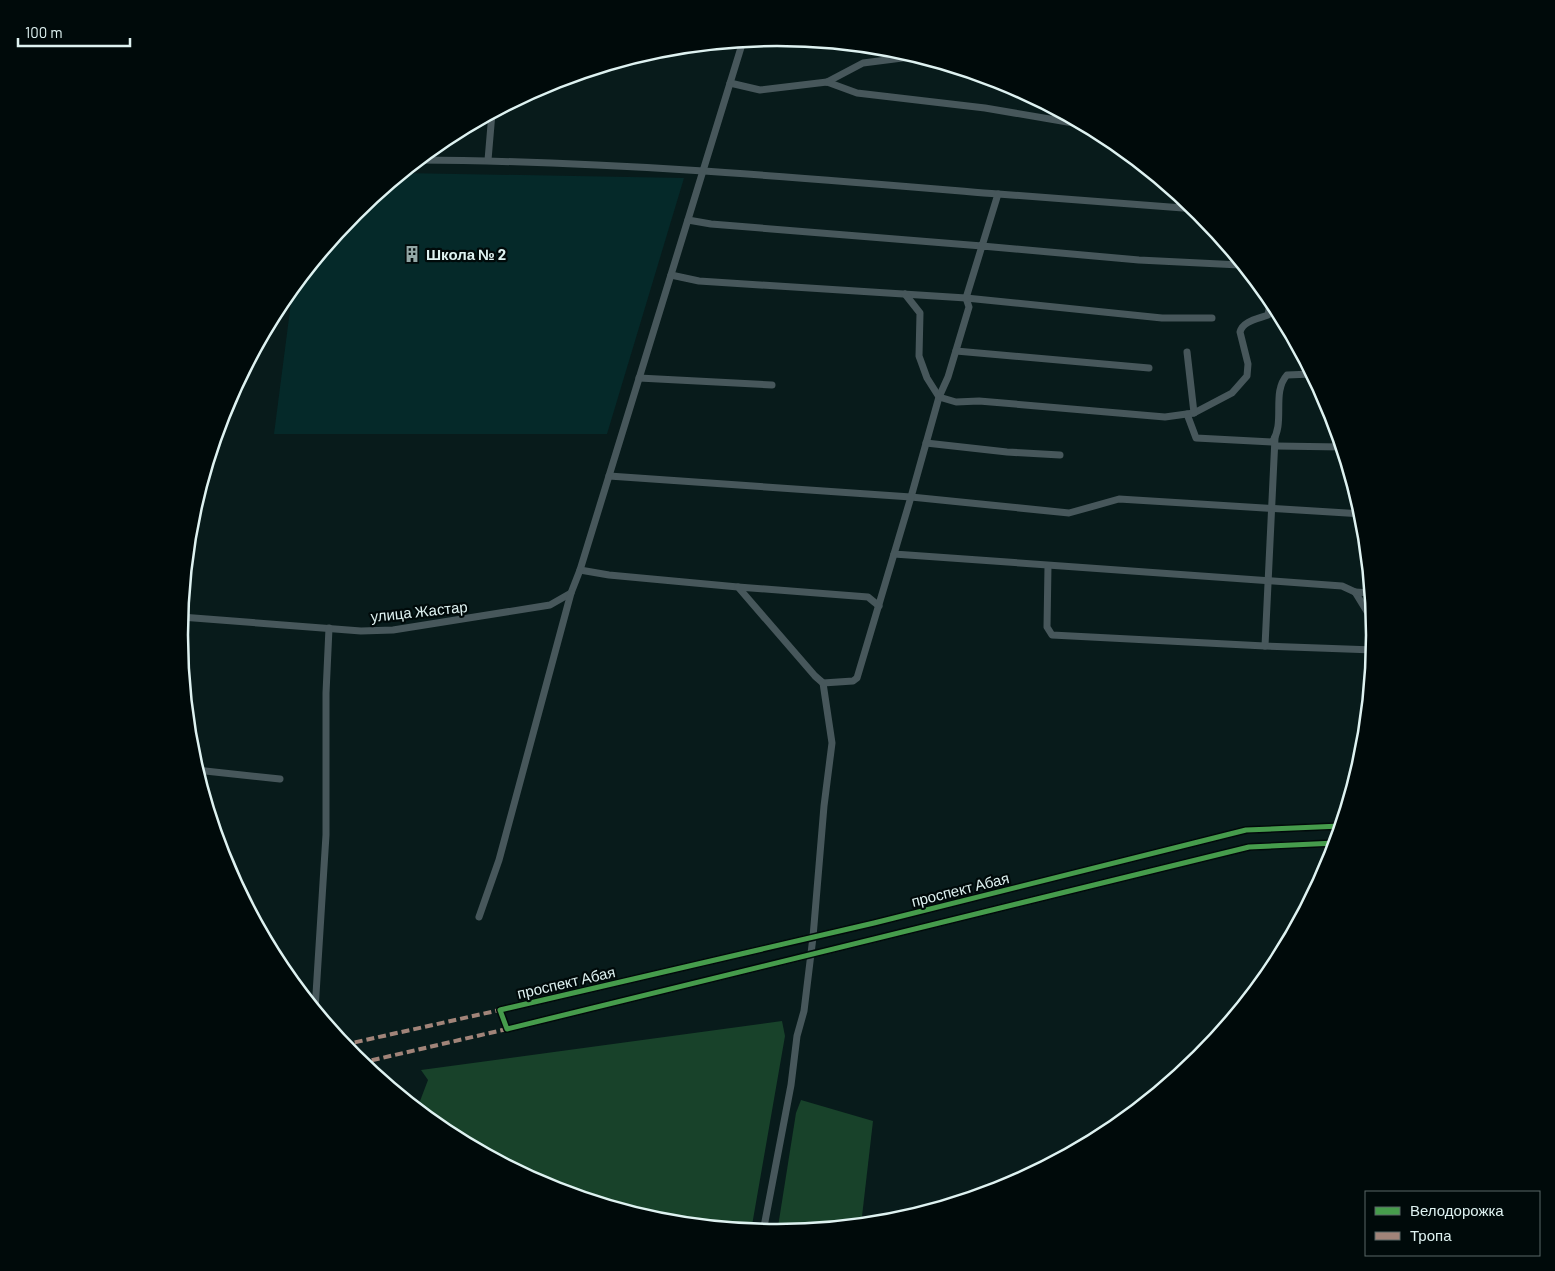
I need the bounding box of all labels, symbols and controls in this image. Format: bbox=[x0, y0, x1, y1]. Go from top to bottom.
scale bar bbox=[18, 15, 130, 47]
text: 100 m bbox=[25, 23, 63, 41]
building icon: Школа № 2 bbox=[402, 244, 422, 264]
place label: Школа № 2 bbox=[426, 245, 506, 263]
street label: улица Жастар bbox=[370, 597, 468, 625]
street label: проспект Абая bbox=[909, 868, 1011, 910]
street label: проспект Абая bbox=[515, 962, 617, 1002]
legend bbox=[1365, 1191, 1540, 1256]
text: Велодорожка bbox=[1410, 1201, 1504, 1219]
text: Тропа bbox=[1410, 1226, 1452, 1244]

